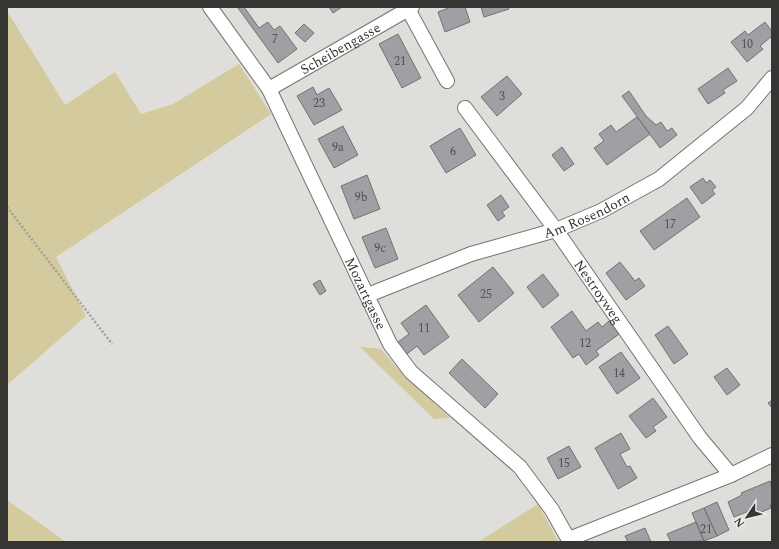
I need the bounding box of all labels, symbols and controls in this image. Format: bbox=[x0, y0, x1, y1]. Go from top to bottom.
street label: Scheibengasse bbox=[296, 17, 384, 80]
house number: 7 bbox=[272, 30, 278, 49]
house number: 10 bbox=[741, 35, 753, 54]
house number: 21 bbox=[394, 52, 406, 71]
house number: 3 bbox=[499, 87, 505, 106]
house number: 23 bbox=[313, 94, 325, 113]
house number: 9a bbox=[332, 138, 344, 157]
house number: 6 bbox=[450, 142, 456, 161]
street label: Am Rosendorn bbox=[541, 187, 634, 244]
house number: 9b bbox=[355, 188, 368, 207]
house number: 17 bbox=[664, 215, 676, 234]
house number: 9c bbox=[374, 239, 386, 258]
street label: Mozartgasse bbox=[340, 253, 392, 333]
street label: Nestroyweg bbox=[569, 255, 628, 328]
house number: 25 bbox=[480, 285, 492, 304]
house number: 11 bbox=[418, 319, 430, 338]
house number: 12 bbox=[579, 334, 591, 353]
house number: 14 bbox=[613, 364, 625, 383]
house number: 15 bbox=[558, 454, 570, 473]
north arrow bbox=[727, 497, 767, 537]
text: N bbox=[730, 514, 749, 531]
house number: 21 bbox=[700, 520, 712, 539]

